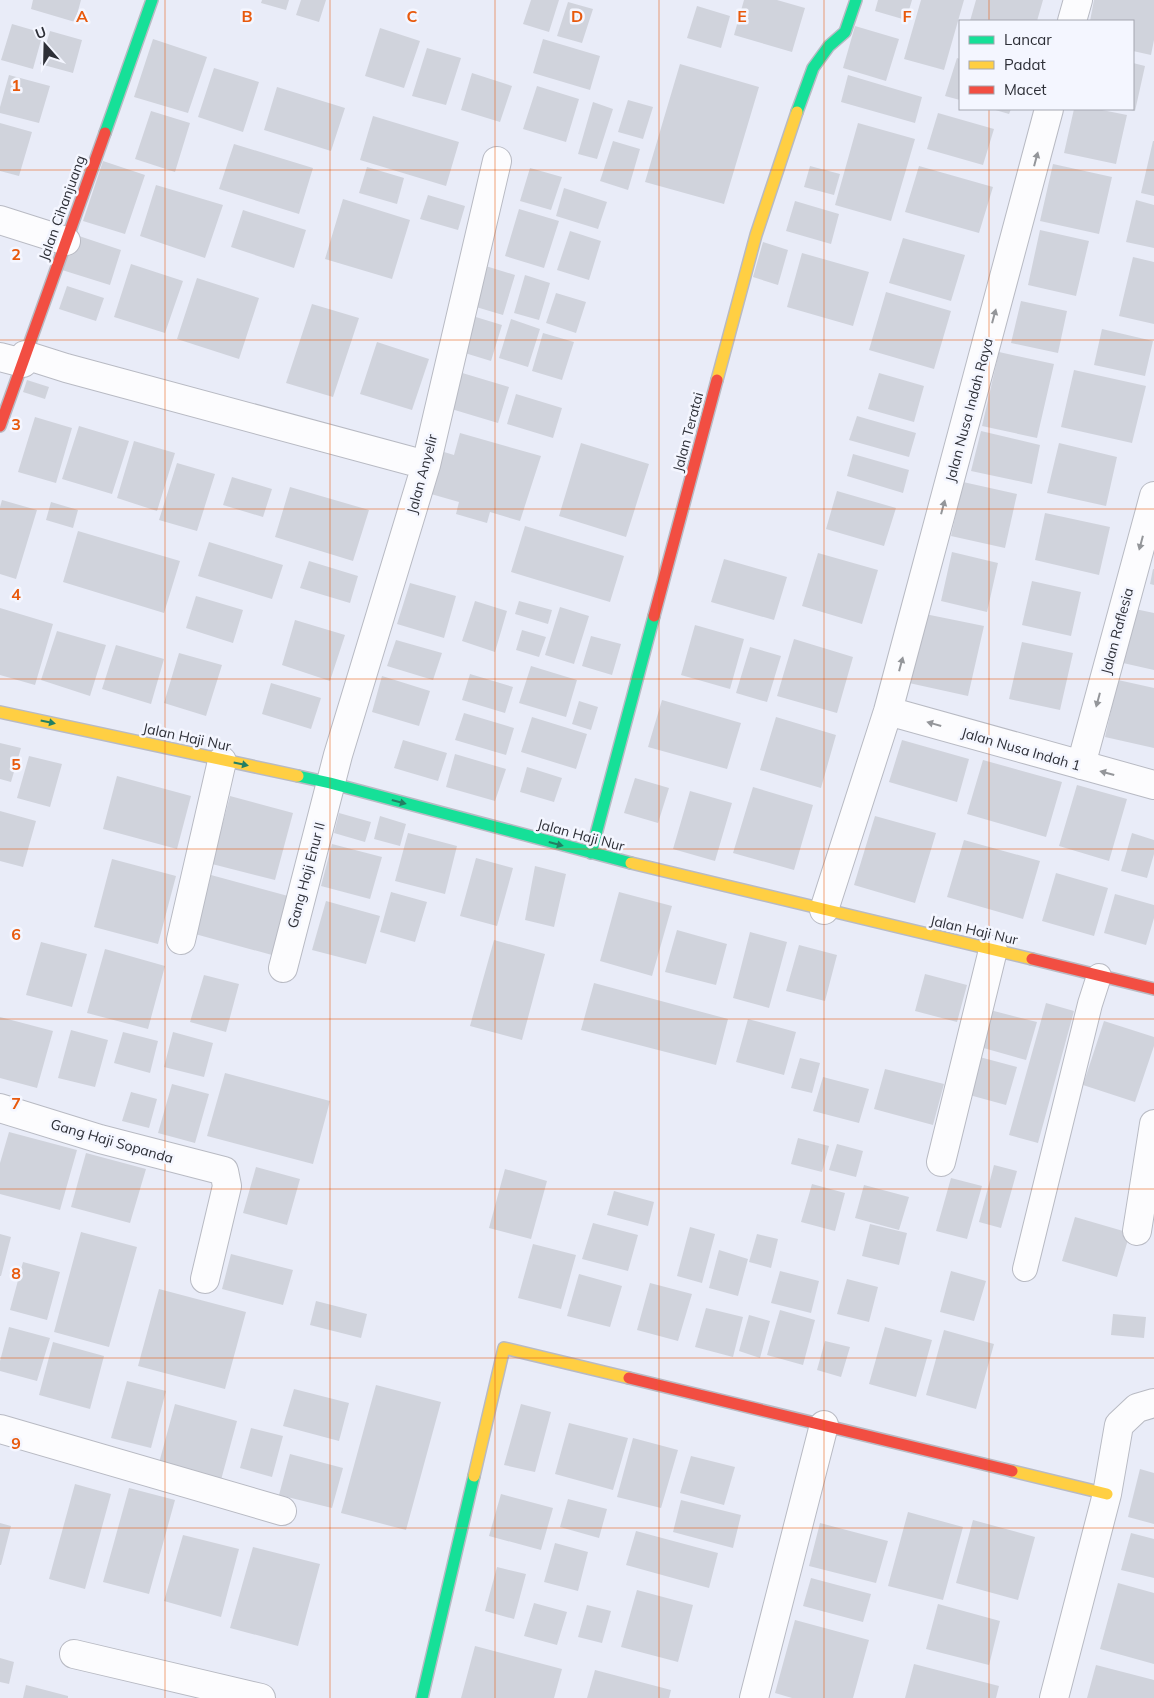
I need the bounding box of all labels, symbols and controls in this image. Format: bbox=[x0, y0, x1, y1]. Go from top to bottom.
text: A bbox=[76, 6, 88, 26]
text: B bbox=[241, 6, 253, 26]
text: C bbox=[407, 6, 418, 26]
text: D bbox=[571, 6, 583, 26]
text: E bbox=[737, 6, 747, 26]
text: F bbox=[902, 6, 912, 26]
north arrow bbox=[20, 20, 70, 70]
legend bbox=[959, 20, 1134, 110]
text: U bbox=[33, 23, 49, 43]
text: Lancar bbox=[1004, 30, 1052, 49]
text: Padat bbox=[1004, 55, 1046, 74]
text: 1 bbox=[11, 75, 21, 95]
text: Macet bbox=[1004, 80, 1047, 99]
one-way arrow bbox=[1032, 152, 1040, 167]
street label: Jalan Cihanjuang bbox=[35, 153, 89, 263]
text: 2 bbox=[11, 244, 21, 264]
one-way arrow bbox=[990, 309, 998, 324]
street label: Jalan Nusa Indah Raya bbox=[941, 336, 997, 484]
street label: Jalan Teratai bbox=[669, 390, 707, 474]
text: 3 bbox=[11, 414, 21, 434]
street label: Jalan Anyelir bbox=[403, 431, 442, 516]
one-way arrow bbox=[939, 499, 947, 514]
one-way arrow bbox=[1137, 536, 1145, 551]
text: 4 bbox=[11, 584, 21, 604]
street label: Jalan Raflesia bbox=[1097, 586, 1137, 676]
one-way arrow bbox=[897, 656, 905, 672]
one-way arrow bbox=[1094, 693, 1102, 708]
one-way arrow bbox=[40, 718, 55, 726]
street label: Jalan Haji Nur bbox=[141, 719, 234, 755]
one-way arrow bbox=[926, 720, 941, 728]
street label: Jalan Nusa Indah 1 bbox=[959, 723, 1083, 775]
text: 5 bbox=[11, 754, 21, 774]
one-way arrow bbox=[233, 761, 249, 769]
one-way arrow bbox=[1099, 768, 1114, 776]
one-way arrow bbox=[391, 798, 406, 806]
street label: Jalan Haji Nur bbox=[535, 815, 628, 856]
street label: Gang Haji Enur II bbox=[283, 820, 329, 930]
one-way arrow bbox=[548, 840, 563, 848]
street label: Jalan Haji Nur bbox=[928, 911, 1021, 949]
text: 6 bbox=[11, 924, 21, 944]
text: 7 bbox=[11, 1093, 21, 1113]
street label: Gang Haji Sopanda bbox=[49, 1115, 175, 1167]
text: 8 bbox=[11, 1263, 21, 1283]
text: 9 bbox=[11, 1433, 21, 1453]

